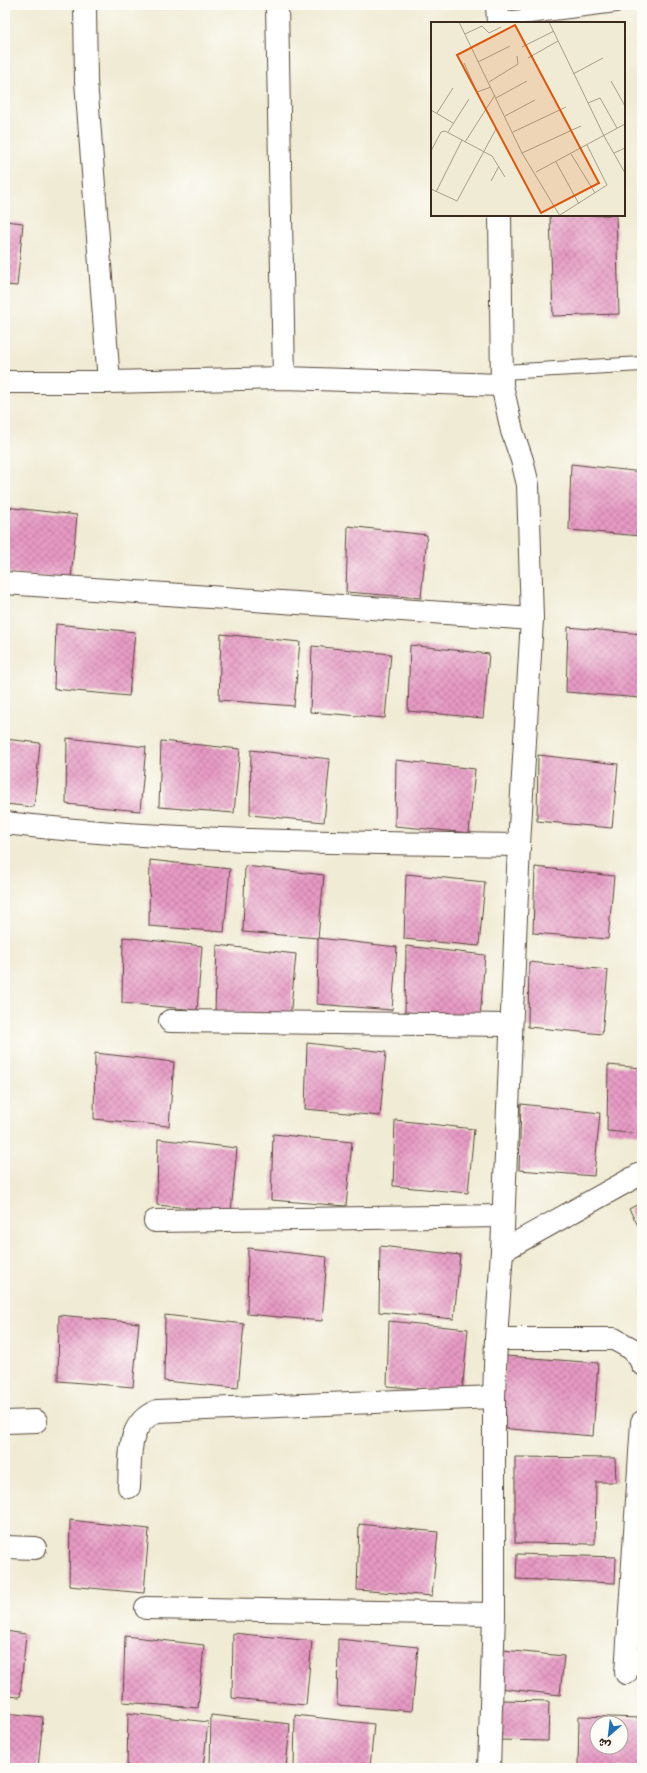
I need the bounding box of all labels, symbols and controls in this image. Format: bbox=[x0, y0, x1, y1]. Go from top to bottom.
inset map bbox=[431, 22, 625, 216]
north arrow bbox=[589, 1715, 629, 1755]
text: ش bbox=[597, 1734, 613, 1750]

